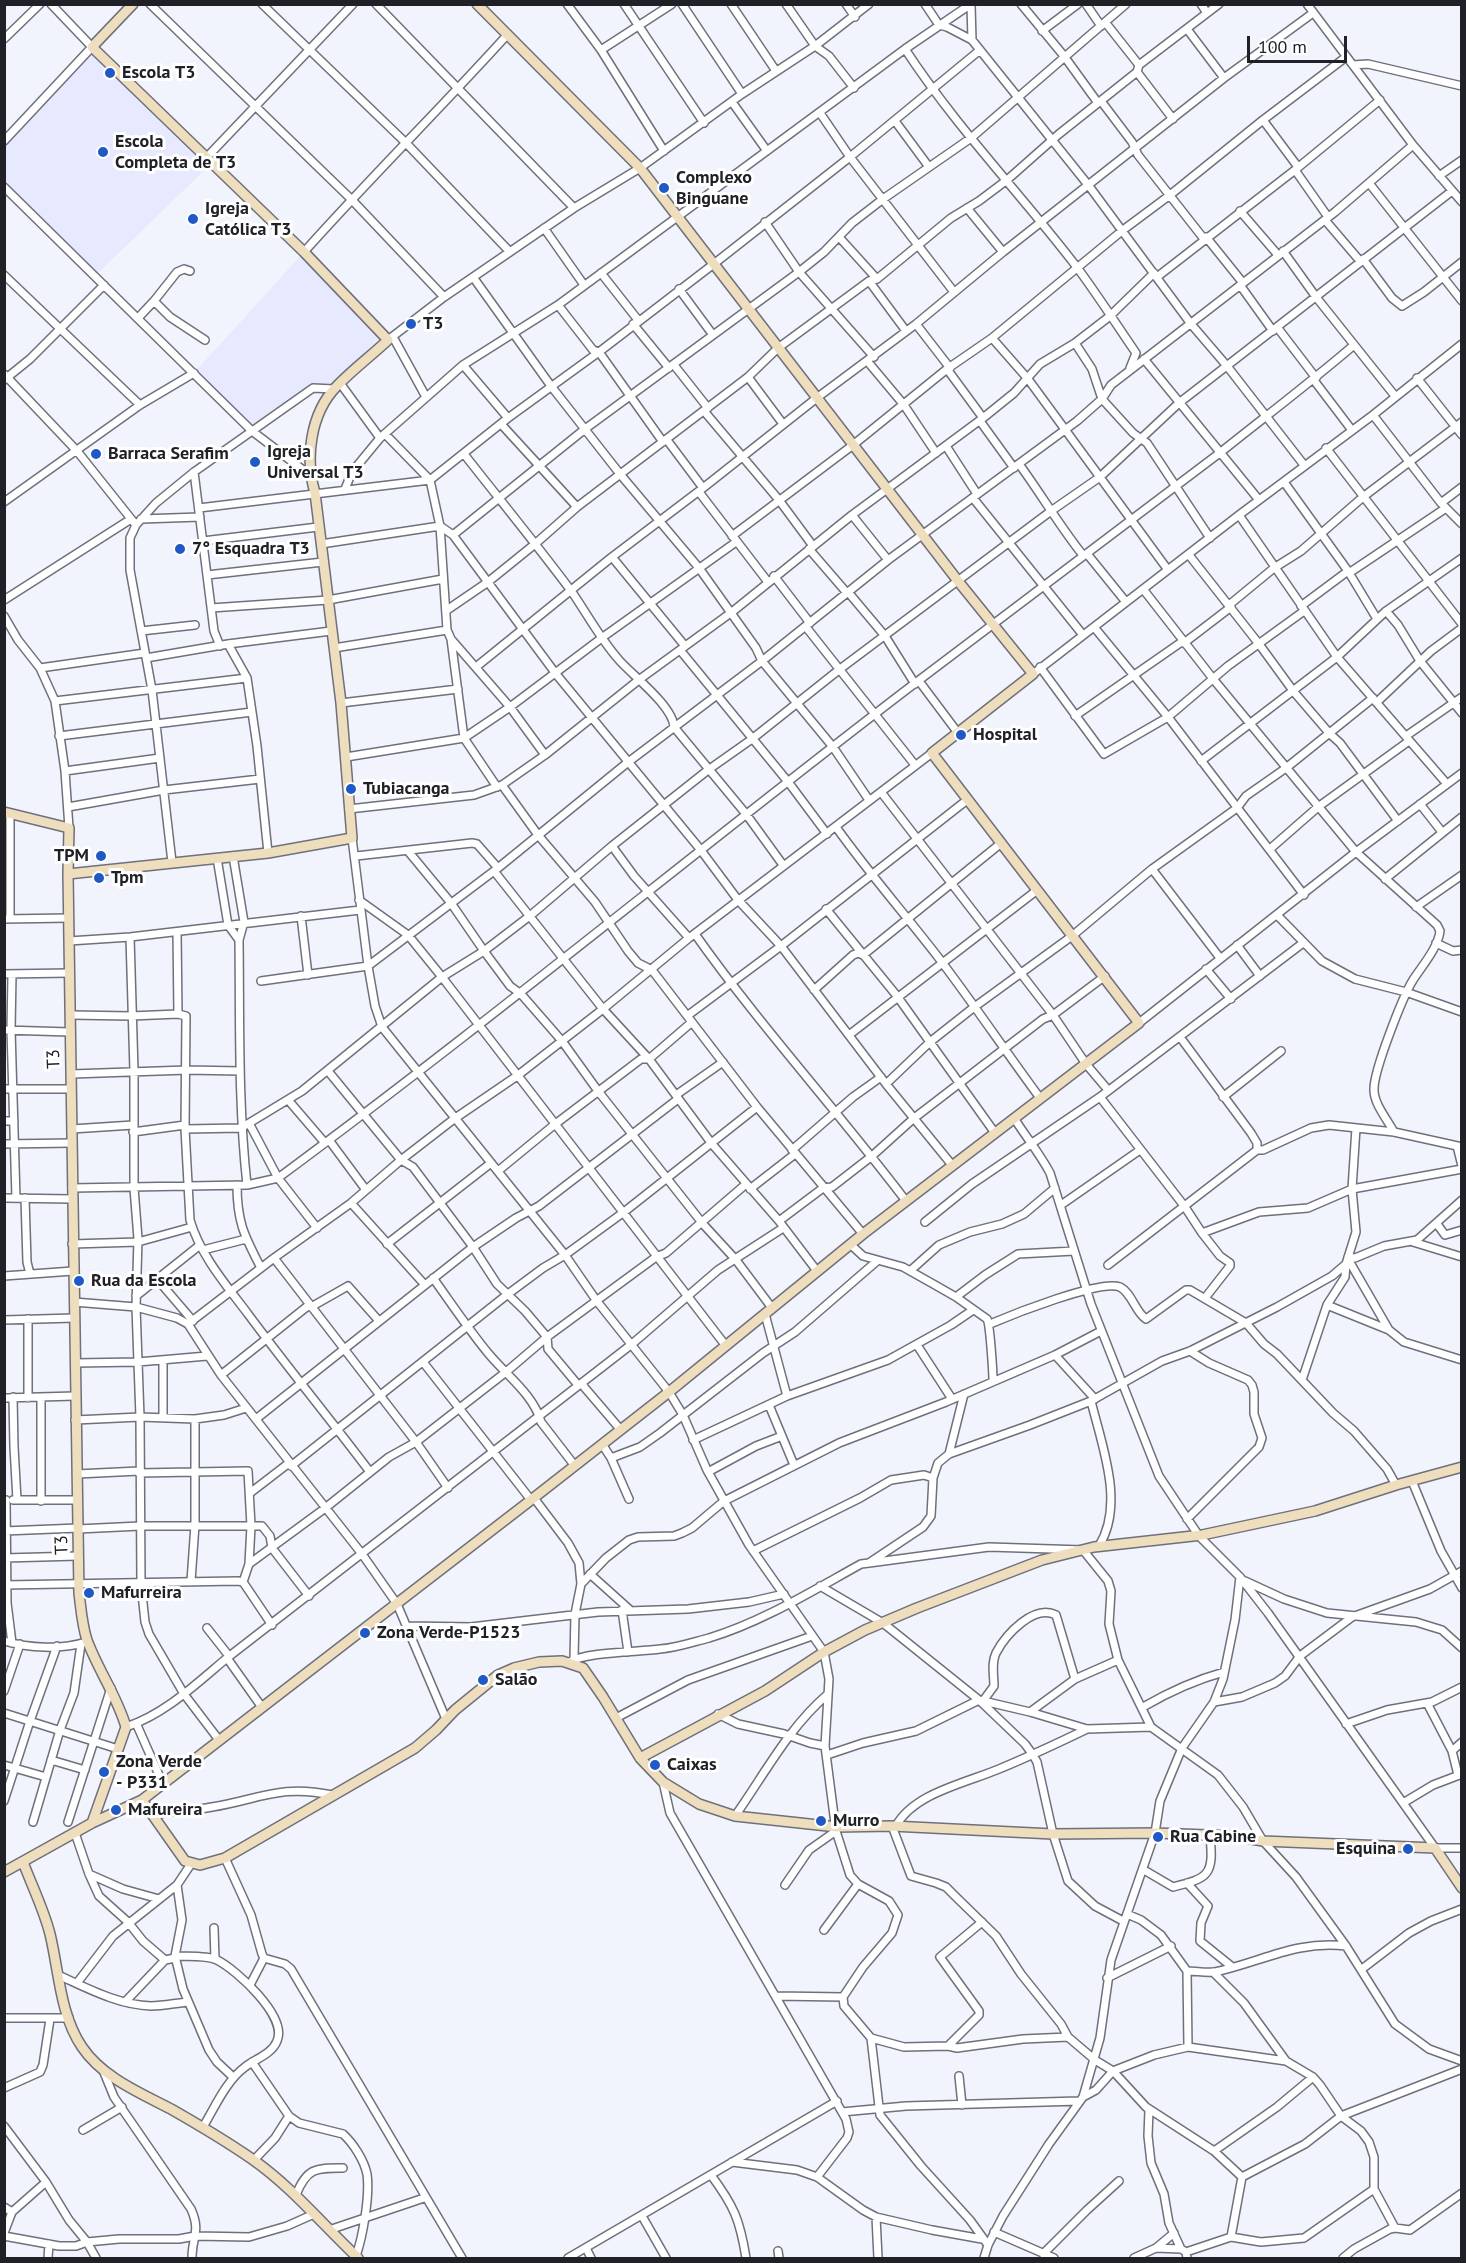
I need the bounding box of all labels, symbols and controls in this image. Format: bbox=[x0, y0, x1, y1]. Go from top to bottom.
scale bar bbox=[1250, 24, 1350, 62]
text: 100 m bbox=[1258, 35, 1307, 58]
place label: Escola T3 bbox=[122, 62, 195, 84]
marker: Escola T3 bbox=[103, 66, 117, 80]
place label: Escola Completa de T3 bbox=[115, 131, 236, 174]
marker: Escola Completa de T3 bbox=[96, 145, 110, 159]
place label: Complexo Binguane bbox=[676, 167, 752, 210]
marker: Complexo Binguane bbox=[657, 181, 671, 195]
place label: Igreja Católica T3 bbox=[205, 198, 291, 240]
marker: Igreja Católica T3 bbox=[186, 212, 200, 226]
place label: T3 bbox=[423, 313, 443, 335]
marker: T3 bbox=[404, 317, 418, 331]
place label: Igreja Universal T3 bbox=[267, 441, 364, 484]
place label: Barraca Serafim bbox=[108, 443, 229, 465]
marker: Barraca Serafim bbox=[89, 447, 103, 461]
marker: Igreja Universal T3 bbox=[248, 455, 262, 469]
place label: 7° Esquadra T3 bbox=[192, 538, 310, 560]
marker: 7° Esquadra T3 bbox=[173, 542, 187, 556]
place label: Hospital bbox=[973, 724, 1037, 746]
marker: Hospital bbox=[954, 728, 968, 742]
place label: Tubiacanga bbox=[363, 778, 450, 800]
marker: Tubiacanga bbox=[344, 782, 358, 796]
place label: TPM bbox=[54, 845, 89, 867]
marker: TPM bbox=[94, 849, 108, 863]
place label: Tpm bbox=[111, 867, 144, 889]
marker: Tpm bbox=[92, 871, 106, 885]
street label: T3 bbox=[43, 1049, 65, 1069]
place label: Rua da Escola bbox=[91, 1270, 197, 1292]
marker: Rua da Escola bbox=[72, 1274, 86, 1288]
street label: T3 bbox=[51, 1535, 73, 1555]
place label: Mafurreira bbox=[101, 1582, 182, 1604]
marker: Mafurreira bbox=[82, 1586, 96, 1600]
place label: Zona Verde-P1523 bbox=[377, 1622, 520, 1644]
marker: Zona Verde-P1523 bbox=[358, 1626, 372, 1640]
place label: Salão bbox=[495, 1669, 537, 1691]
marker: Salão bbox=[476, 1673, 490, 1687]
place label: Zona Verde - P331 bbox=[116, 1751, 202, 1794]
place label: Caixas bbox=[667, 1754, 717, 1776]
marker: Caixas bbox=[648, 1758, 662, 1772]
marker: Zona Verde - P331 bbox=[97, 1765, 111, 1779]
place label: Mafureira bbox=[128, 1799, 202, 1821]
marker: Mafureira bbox=[109, 1803, 123, 1817]
place label: Murro bbox=[833, 1810, 879, 1832]
marker: Murro bbox=[814, 1814, 828, 1828]
place label: Rua Cabine bbox=[1170, 1826, 1256, 1848]
marker: Rua Cabine bbox=[1151, 1830, 1165, 1844]
place label: Esquina bbox=[1336, 1838, 1396, 1860]
marker: Esquina bbox=[1401, 1842, 1415, 1856]

